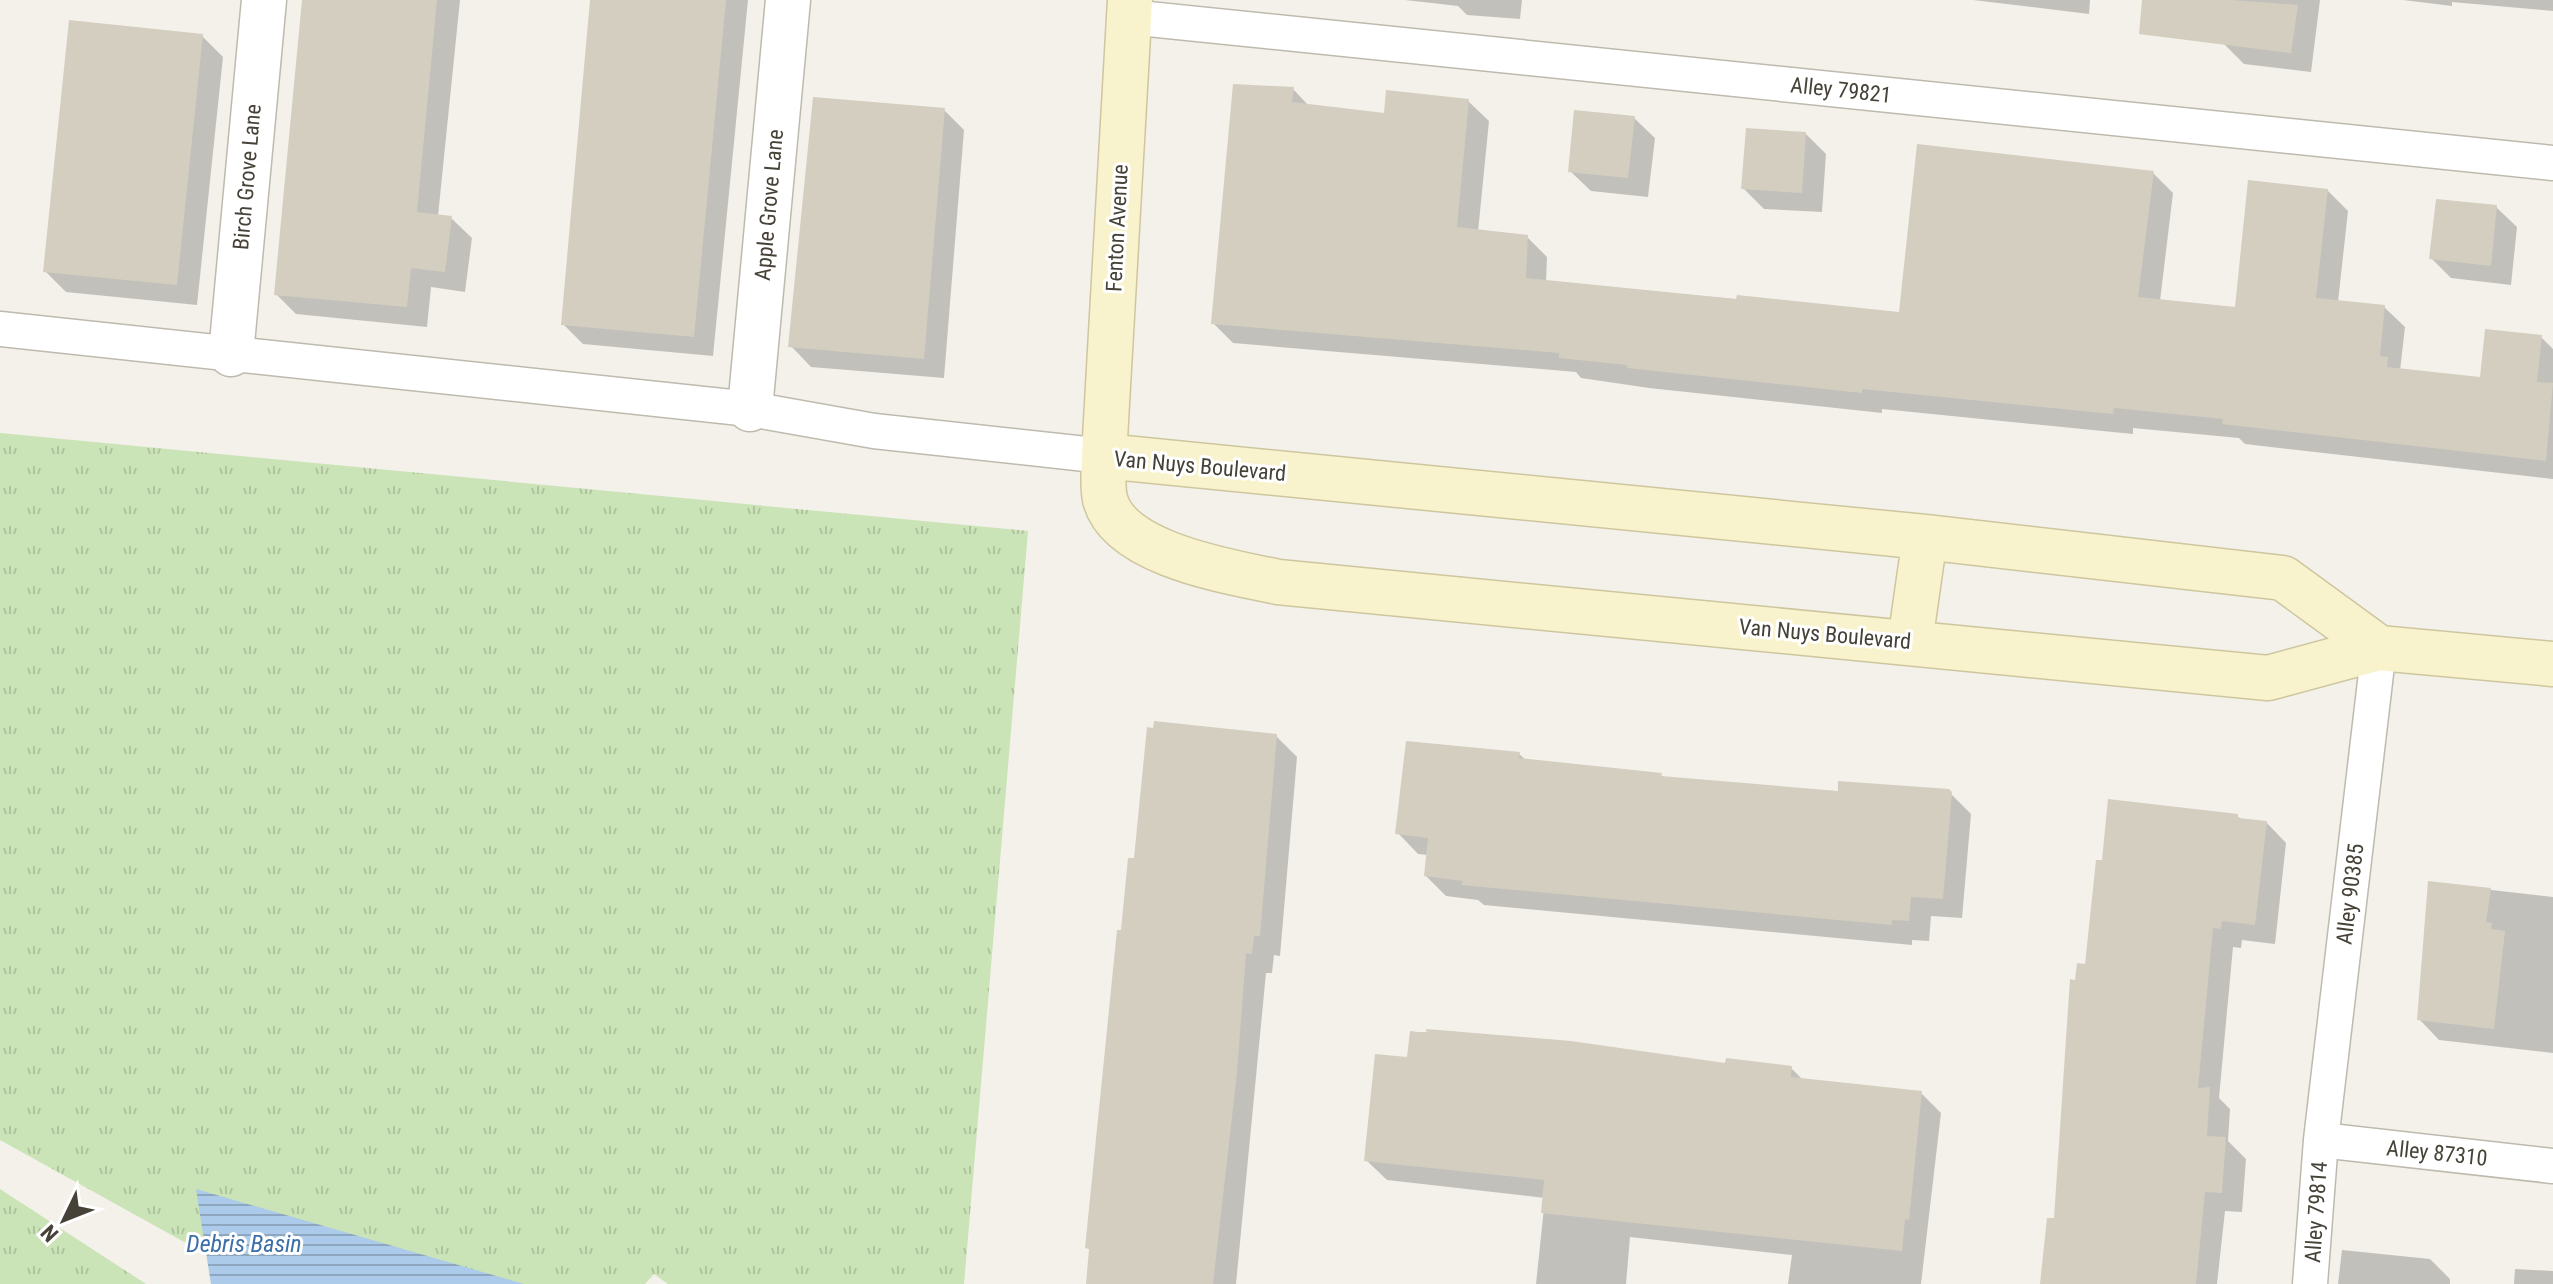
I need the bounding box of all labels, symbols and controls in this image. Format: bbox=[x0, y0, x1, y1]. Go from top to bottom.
street label: Alley 79821 bbox=[1789, 72, 1893, 108]
street label: Birch Grove Lane bbox=[228, 103, 266, 251]
street label: Apple Grove Lane bbox=[750, 128, 788, 282]
street label: Fenton Avenue bbox=[1101, 164, 1133, 292]
street label: Van Nuys Boulevard bbox=[1113, 446, 1287, 486]
street label: Van Nuys Boulevard bbox=[1738, 614, 1912, 654]
street label: Alley 90385 bbox=[2331, 842, 2369, 946]
street label: Alley 87310 bbox=[2385, 1135, 2489, 1171]
street label: Alley 79814 bbox=[2300, 1160, 2332, 1263]
north arrow bbox=[24, 1180, 104, 1260]
text: N bbox=[36, 1220, 63, 1247]
water label: Debris Basin bbox=[186, 1230, 302, 1258]

